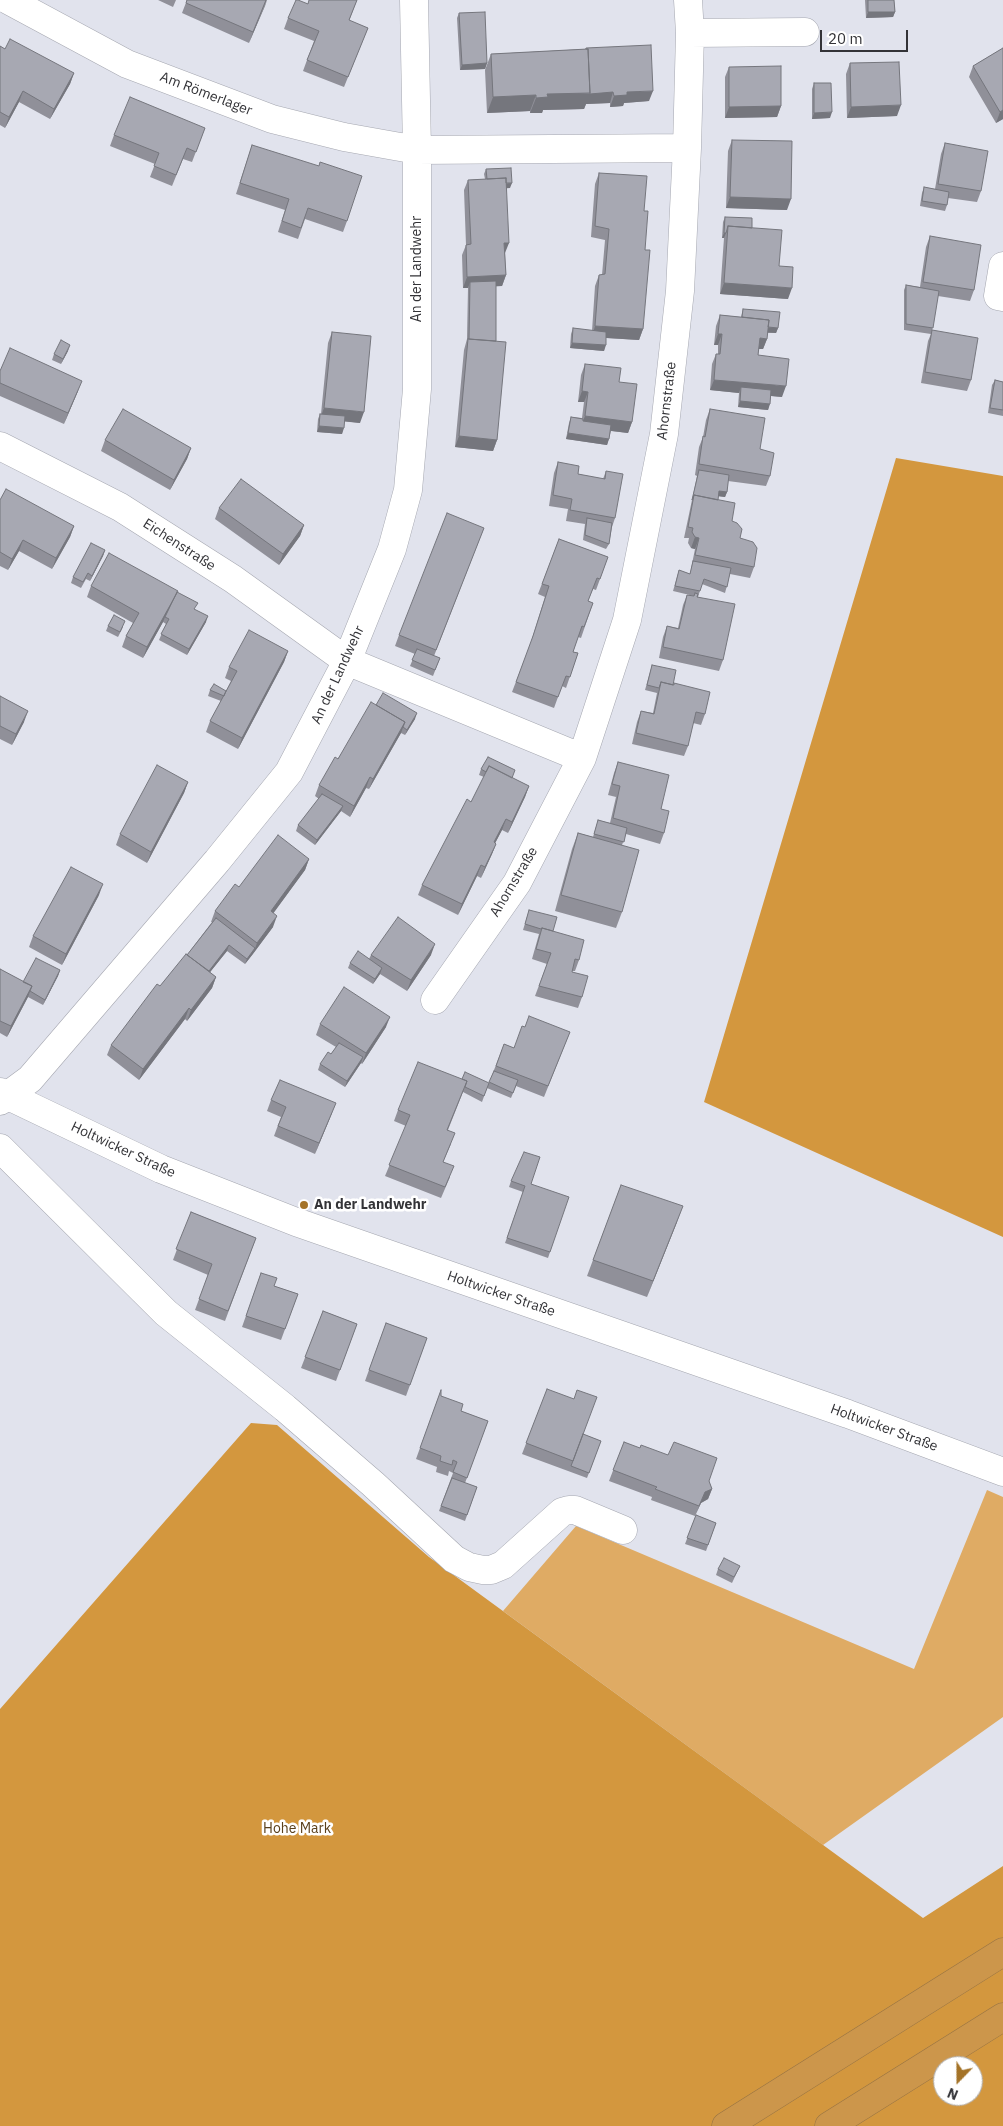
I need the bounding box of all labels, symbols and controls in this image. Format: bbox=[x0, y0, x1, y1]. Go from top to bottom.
scale bar bbox=[823, 20, 910, 52]
text: 20 m bbox=[828, 29, 863, 48]
street label: Am Römerlager bbox=[157, 69, 255, 119]
street label: An der Landwehr bbox=[409, 216, 425, 322]
street label: Ahornstraße bbox=[654, 361, 680, 441]
street label: Eichenstraße bbox=[140, 515, 218, 575]
street label: An der Landwehr bbox=[308, 623, 368, 727]
street label: Ahornstraße bbox=[487, 844, 541, 920]
street label: Holtwicker Straße bbox=[68, 1118, 178, 1182]
place label: An der Landwehr bbox=[314, 1197, 426, 1213]
marker: An der Landwehr bbox=[298, 1199, 310, 1211]
street label: Holtwicker Straße bbox=[445, 1268, 557, 1320]
street label: Holtwicker Straße bbox=[828, 1401, 940, 1455]
park label: Hohe Mark bbox=[263, 1821, 331, 1837]
north arrow bbox=[933, 2056, 983, 2106]
text: N bbox=[945, 2084, 961, 2104]

